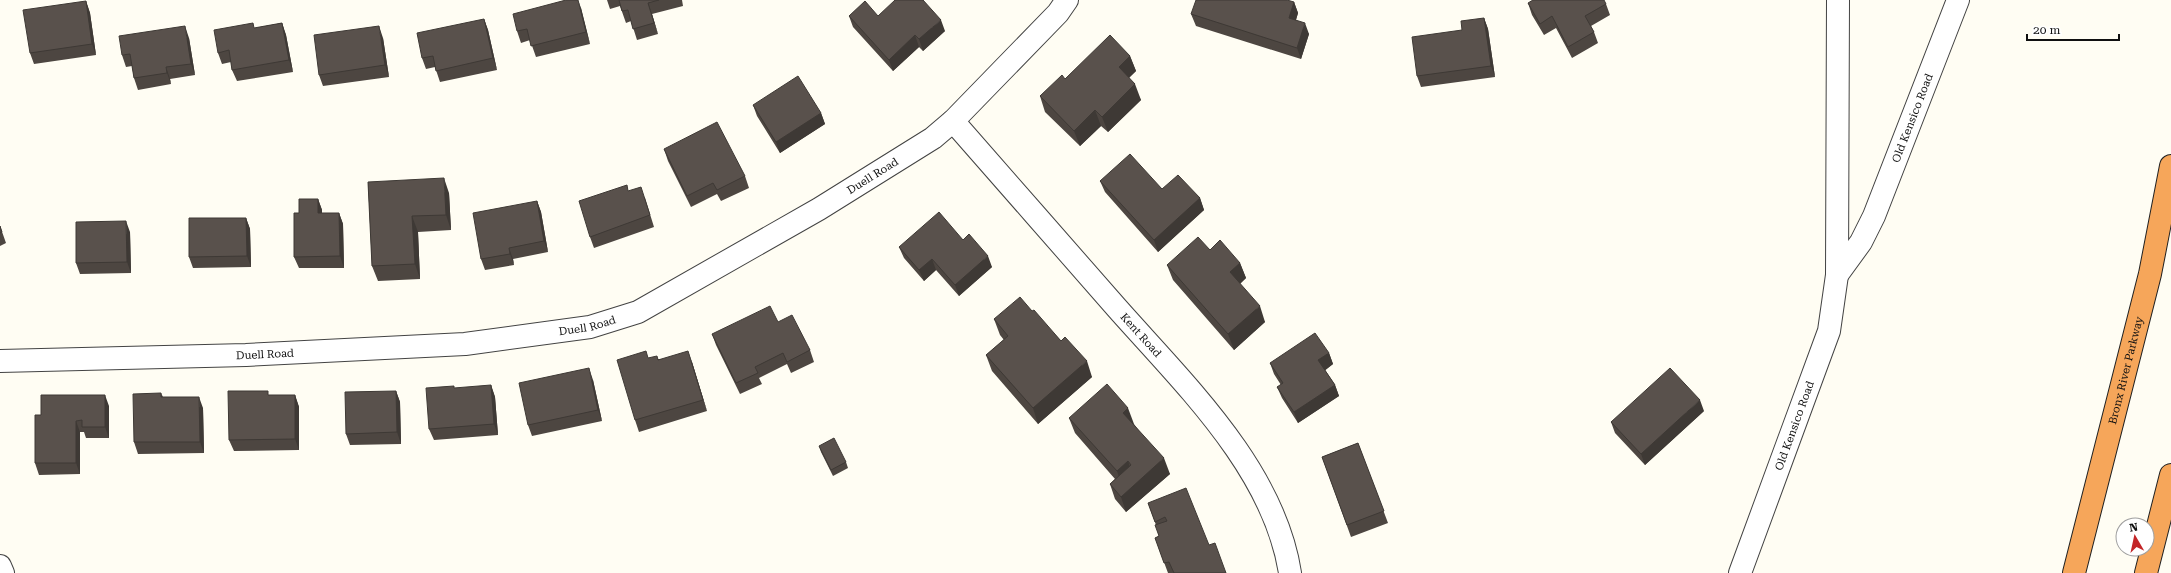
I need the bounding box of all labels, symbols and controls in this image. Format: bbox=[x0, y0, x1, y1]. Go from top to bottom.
scale bar bbox=[2027, 16, 2119, 42]
text: 20 m bbox=[2033, 23, 2060, 37]
street label: Old Kensico Road bbox=[1889, 72, 1936, 165]
street label: Duell Road bbox=[845, 155, 901, 197]
street label: Kent Road bbox=[1117, 310, 1164, 360]
street label: Duell Road bbox=[558, 313, 617, 338]
street label: Bronx River Parkway bbox=[2106, 315, 2146, 426]
street label: Duell Road bbox=[236, 347, 294, 362]
street label: Old Kensico Road bbox=[1772, 379, 1817, 472]
north arrow bbox=[2115, 517, 2155, 557]
text: N bbox=[2128, 520, 2139, 535]

